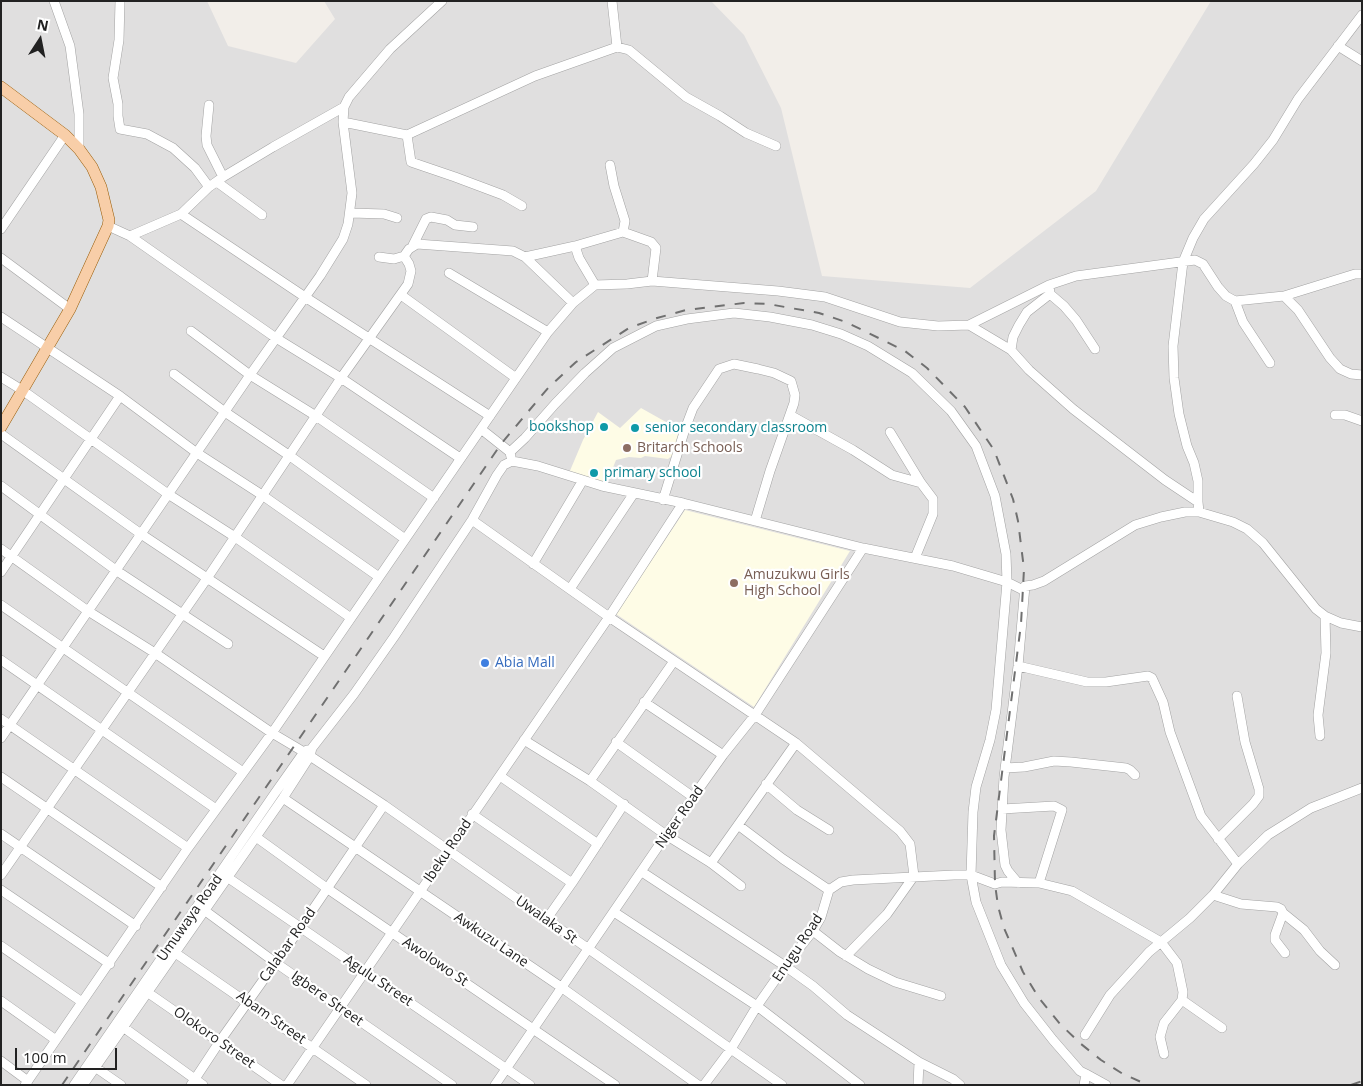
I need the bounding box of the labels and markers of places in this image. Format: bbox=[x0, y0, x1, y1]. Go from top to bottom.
place label: bookshop bbox=[529, 419, 594, 435]
place label: senior secondary classroom bbox=[645, 420, 827, 436]
marker: bookshop bbox=[598, 421, 610, 433]
marker: senior secondary classroom bbox=[629, 422, 641, 434]
place label: Britarch Schools bbox=[637, 440, 743, 456]
marker: Britarch Schools bbox=[621, 442, 633, 454]
place label: primary school bbox=[604, 465, 701, 481]
marker: primary school bbox=[588, 467, 600, 479]
place label: Amuzukwu Girls High School bbox=[744, 567, 850, 600]
marker: Amuzukwu Girls High School bbox=[728, 577, 740, 589]
place label: Abia Mall bbox=[495, 655, 555, 671]
marker: Abia Mall bbox=[479, 657, 491, 669]

